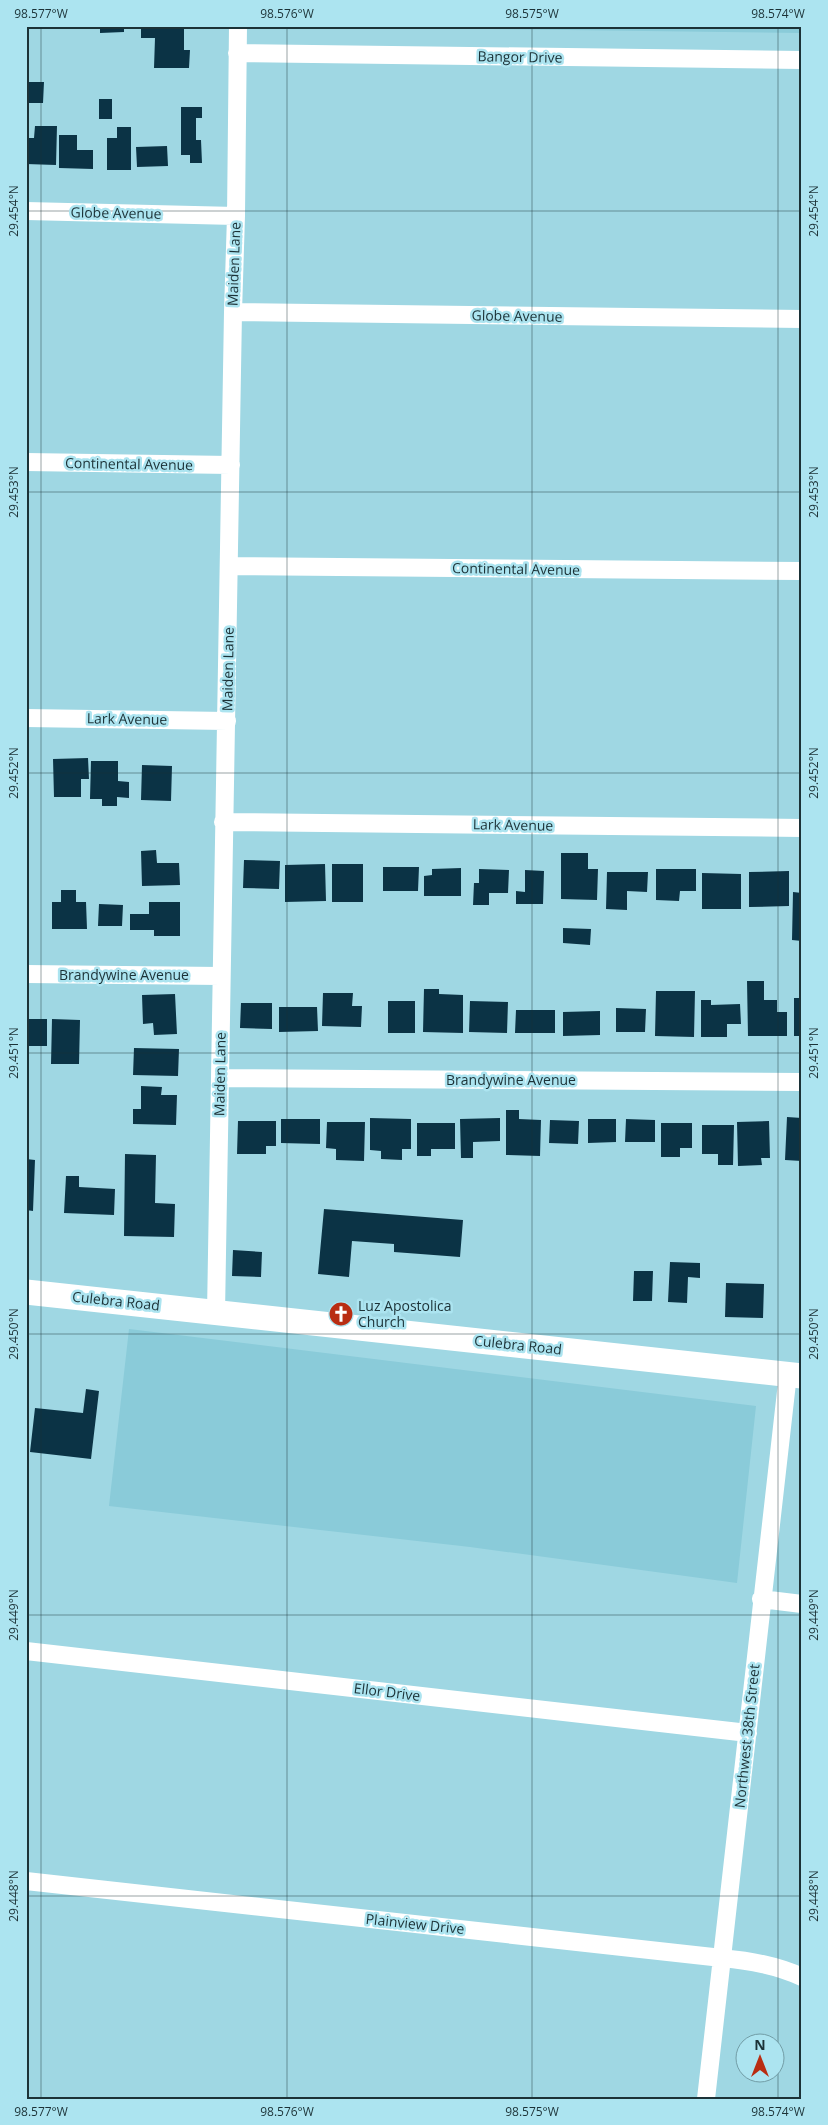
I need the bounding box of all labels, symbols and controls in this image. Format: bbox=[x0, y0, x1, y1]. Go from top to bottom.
text: 98.577°W bbox=[14, 5, 68, 22]
text: 98.576°W bbox=[260, 5, 314, 22]
text: 98.575°W bbox=[505, 5, 559, 22]
text: 98.574°W bbox=[751, 5, 805, 22]
street label: Bangor Drive bbox=[477, 46, 563, 67]
text: 29.454°N bbox=[5, 185, 22, 237]
text: 29.454°N bbox=[805, 185, 822, 237]
street label: Globe Avenue bbox=[70, 202, 162, 223]
street label: Maiden Lane bbox=[223, 221, 244, 306]
street label: Globe Avenue bbox=[471, 305, 563, 326]
street label: Continental Avenue bbox=[65, 453, 193, 474]
text: 29.453°N bbox=[5, 466, 22, 518]
text: 29.453°N bbox=[805, 466, 822, 518]
street label: Continental Avenue bbox=[452, 558, 580, 579]
street label: Maiden Lane bbox=[217, 627, 238, 711]
street label: Lark Avenue bbox=[87, 708, 168, 729]
text: 29.452°N bbox=[5, 747, 22, 799]
text: 29.452°N bbox=[805, 747, 822, 799]
street label: Lark Avenue bbox=[473, 814, 554, 835]
street label: Brandywine Avenue bbox=[59, 965, 189, 984]
text: 29.451°N bbox=[5, 1027, 22, 1079]
text: 29.451°N bbox=[805, 1027, 822, 1079]
street label: Maiden Lane bbox=[209, 1032, 230, 1116]
street label: Brandywine Avenue bbox=[446, 1070, 576, 1089]
street label: Culebra Road bbox=[71, 1286, 161, 1315]
place label: Luz Apostolica Church bbox=[358, 1296, 452, 1331]
church icon: Luz Apostolica Church bbox=[328, 1301, 354, 1327]
text: 29.450°N bbox=[5, 1308, 22, 1360]
text: 29.450°N bbox=[805, 1308, 822, 1360]
street label: Culebra Road bbox=[473, 1330, 563, 1359]
text: 29.449°N bbox=[5, 1589, 22, 1641]
text: 29.449°N bbox=[805, 1589, 822, 1641]
street label: Northwest 38th Street bbox=[729, 1663, 764, 1809]
street label: Ellor Drive bbox=[353, 1678, 422, 1705]
text: 29.448°N bbox=[5, 1870, 22, 1922]
text: 29.448°N bbox=[805, 1870, 822, 1922]
street label: Plainview Drive bbox=[365, 1909, 465, 1938]
north arrow bbox=[736, 2032, 786, 2082]
text: N bbox=[754, 2035, 766, 2054]
text: 98.577°W bbox=[14, 2103, 68, 2120]
text: 98.576°W bbox=[260, 2103, 314, 2120]
text: 98.575°W bbox=[505, 2103, 559, 2120]
text: 98.574°W bbox=[751, 2103, 805, 2120]

